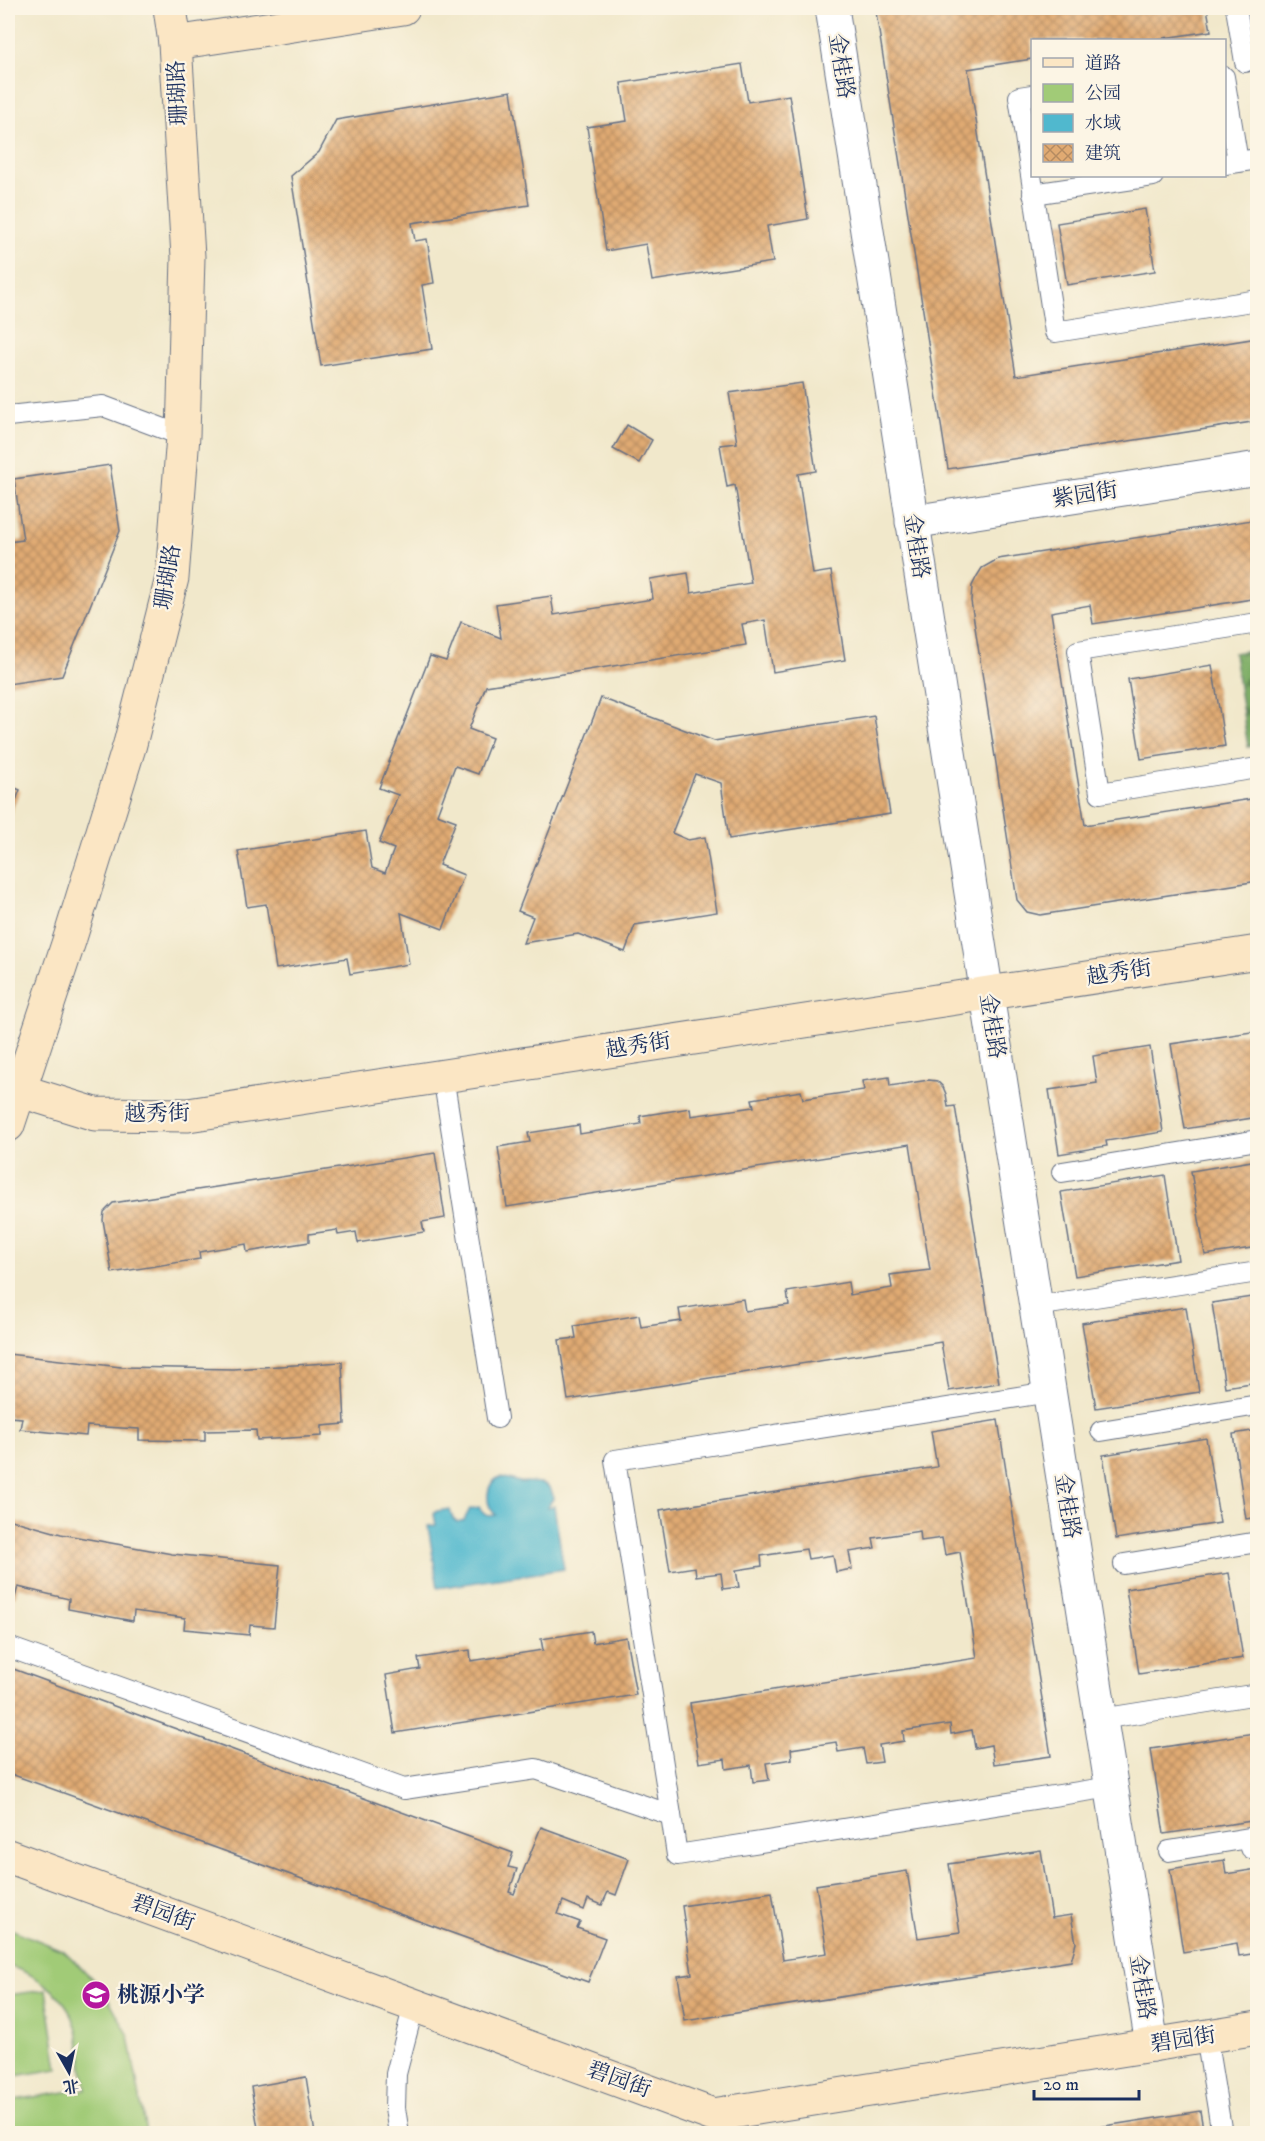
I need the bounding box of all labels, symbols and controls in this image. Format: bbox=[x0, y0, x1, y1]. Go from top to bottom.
street label: 金桂路 bbox=[823, 31, 859, 101]
legend bbox=[1031, 39, 1226, 177]
text: 道路 bbox=[1085, 53, 1121, 75]
street label: 珊瑚路 bbox=[163, 59, 193, 127]
text: 公园 bbox=[1085, 83, 1121, 105]
text: 水域 bbox=[1085, 113, 1121, 135]
text: 建筑 bbox=[1085, 143, 1121, 165]
street label: 紫园街 bbox=[1050, 477, 1120, 513]
street label: 金桂路 bbox=[898, 511, 934, 581]
street label: 珊瑚路 bbox=[150, 542, 186, 612]
street label: 越秀街 bbox=[1084, 955, 1154, 991]
street label: 金桂路 bbox=[974, 991, 1010, 1061]
street label: 越秀街 bbox=[603, 1028, 673, 1064]
street label: 越秀街 bbox=[124, 1100, 190, 1128]
street label: 金桂路 bbox=[1049, 1471, 1085, 1541]
street label: 碧园街 bbox=[127, 1889, 199, 1937]
street label: 金桂路 bbox=[1124, 1952, 1160, 2022]
school or university icon: 桃源小学 bbox=[80, 1979, 112, 2011]
place label: 桃源小学 bbox=[117, 1982, 205, 2009]
street label: 碧园街 bbox=[1148, 2022, 1218, 2058]
north arrow bbox=[39, 2042, 99, 2102]
street label: 碧园街 bbox=[583, 2056, 655, 2104]
scale bar bbox=[1034, 2063, 1139, 2101]
text: 20 m bbox=[1043, 2074, 1079, 2096]
text: 北 bbox=[62, 2075, 81, 2097]

